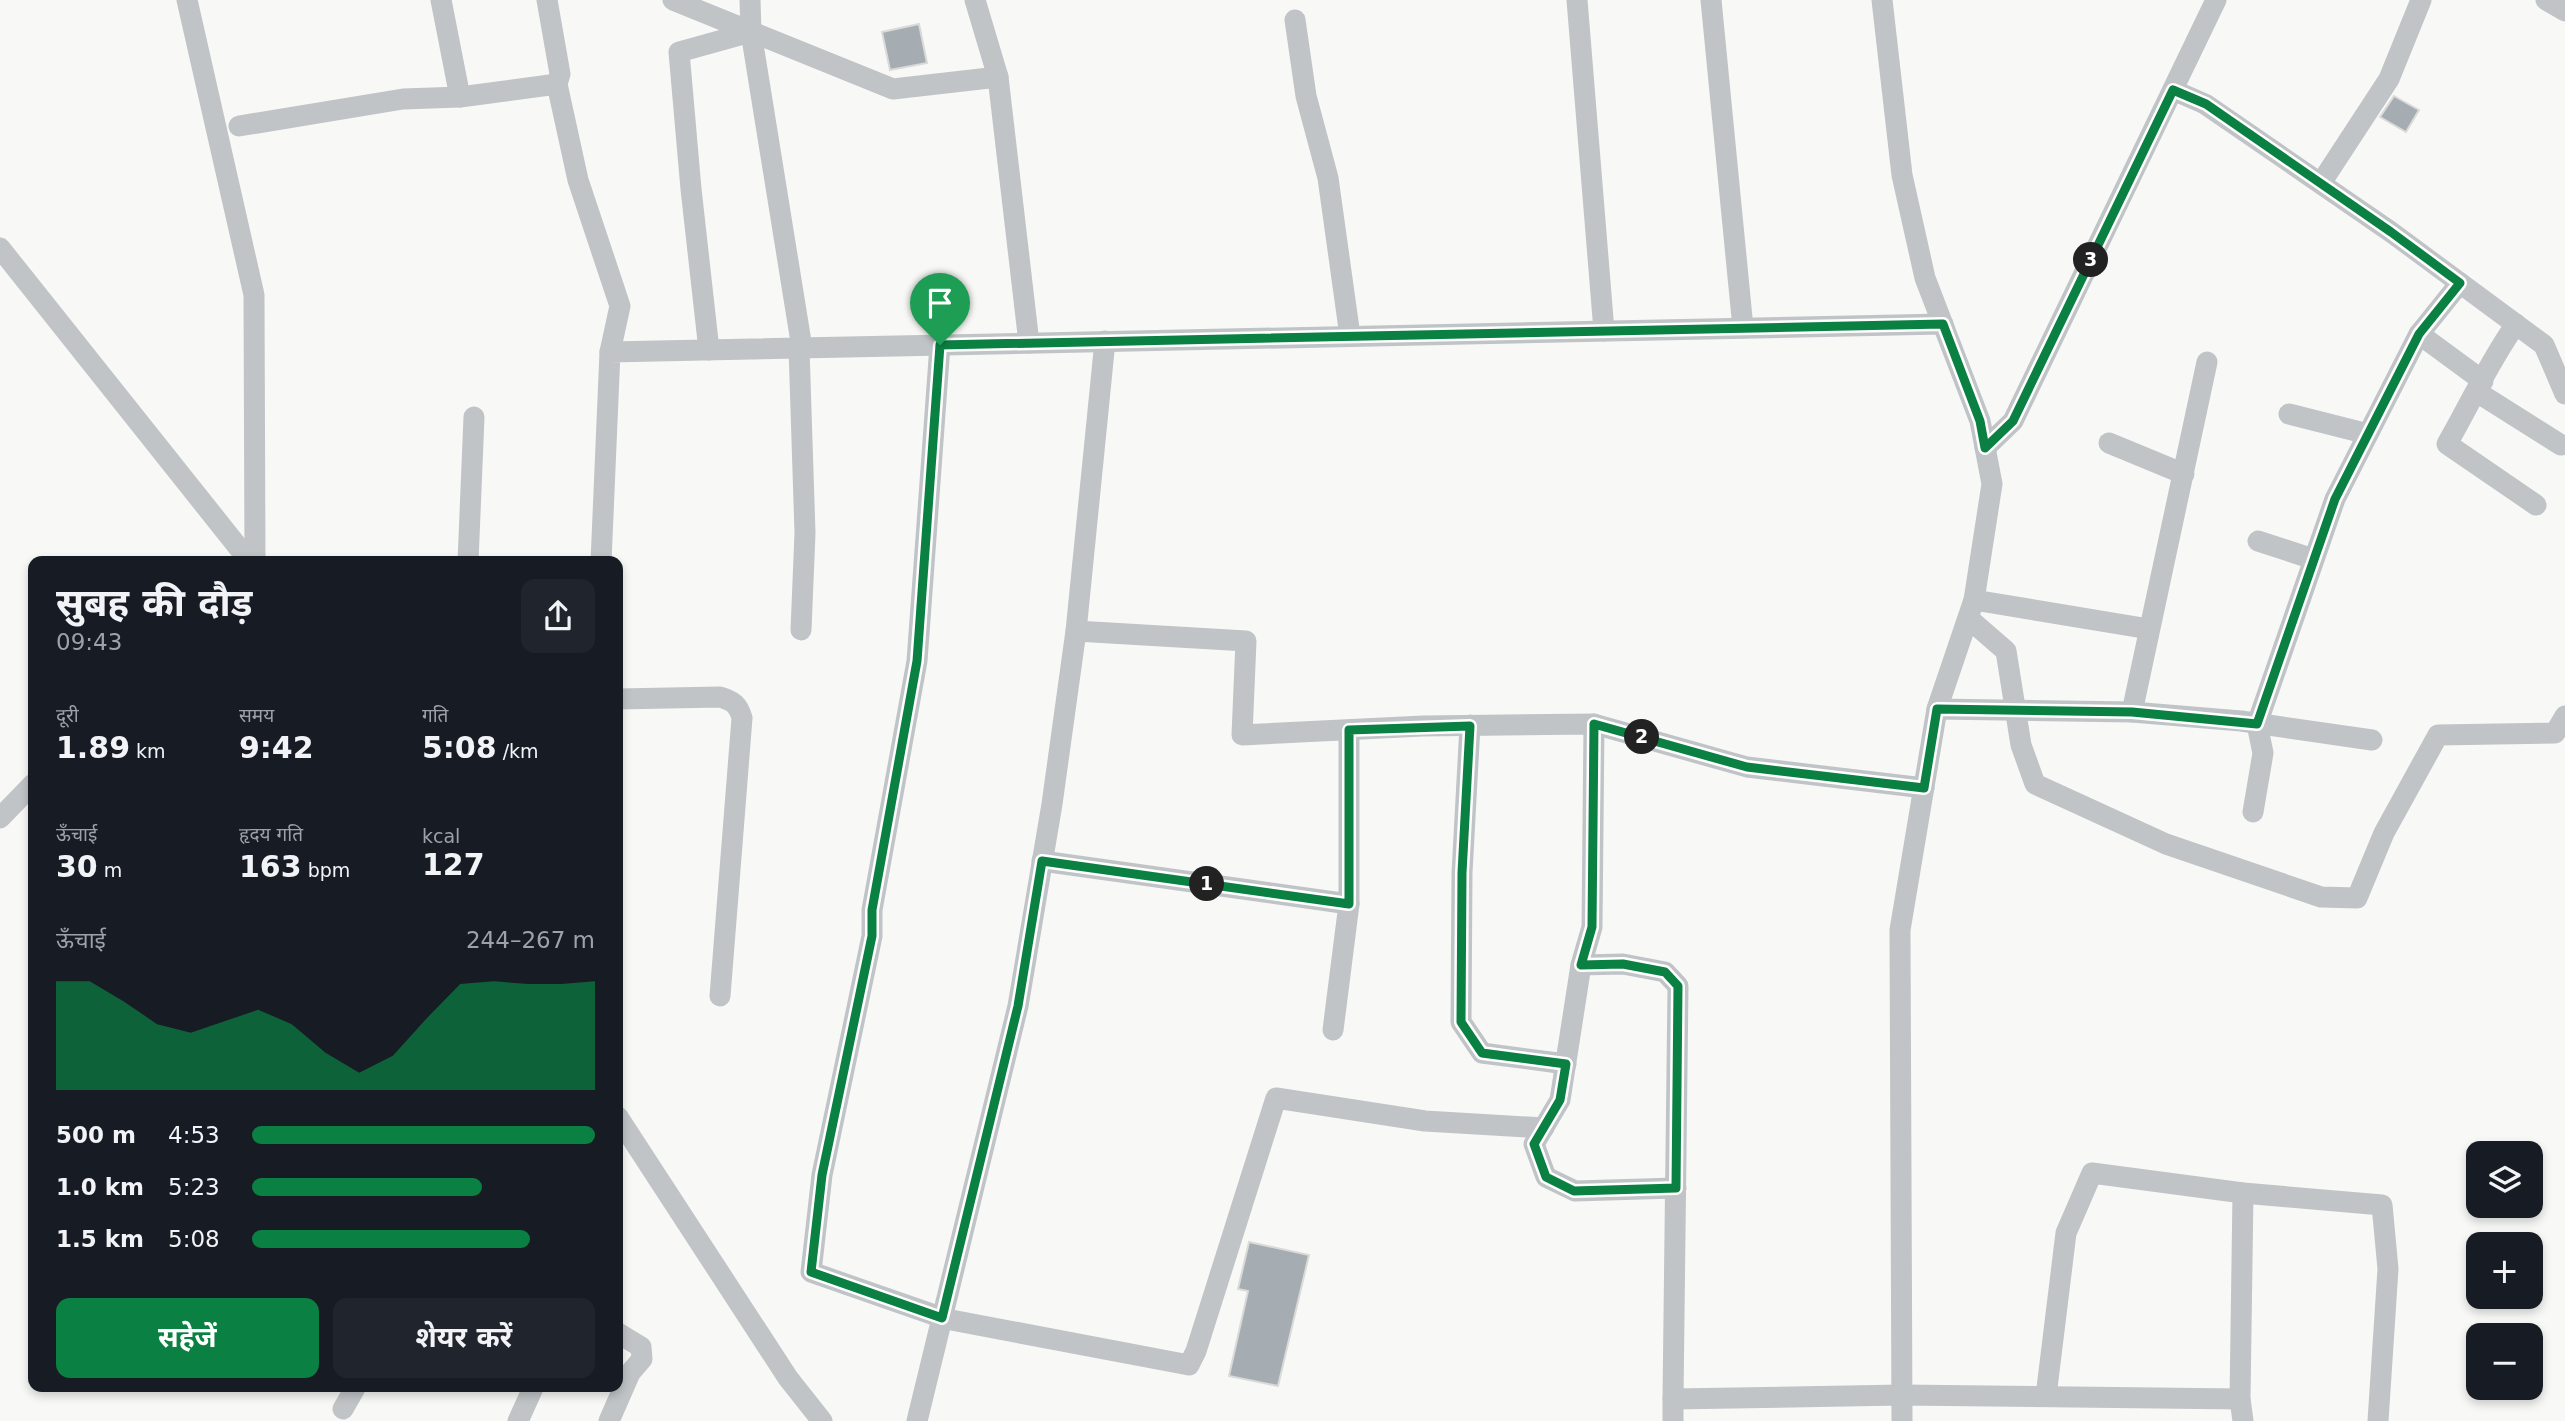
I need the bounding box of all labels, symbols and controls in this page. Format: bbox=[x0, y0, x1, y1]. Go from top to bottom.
pin: 3 bbox=[2074, 243, 2108, 278]
text: 3 bbox=[2084, 248, 2097, 270]
pin bbox=[910, 273, 970, 345]
icon: arrive bbox=[921, 284, 959, 322]
button: share bbox=[521, 579, 595, 653]
text: सुबह की दौड़ bbox=[56, 581, 252, 625]
text: 09:43 bbox=[56, 629, 122, 655]
text: दूरी bbox=[56, 704, 79, 726]
text: समय bbox=[239, 704, 274, 726]
text: गति bbox=[422, 704, 448, 726]
pin: 2 bbox=[1624, 720, 1660, 754]
text: 2 bbox=[1635, 725, 1648, 747]
text: 1.89 bbox=[56, 730, 130, 765]
text: 9:42 bbox=[239, 730, 314, 765]
text: 5:08 bbox=[422, 730, 497, 765]
text: km bbox=[130, 740, 166, 762]
text: /km bbox=[497, 740, 539, 762]
text: ऊँचाई bbox=[56, 823, 97, 845]
text: हृदय गति bbox=[239, 823, 303, 845]
text: kcal bbox=[422, 825, 460, 847]
text: 127 bbox=[422, 847, 485, 882]
text: 30 bbox=[56, 849, 98, 884]
text: 163 bbox=[239, 849, 302, 884]
text: m bbox=[98, 859, 122, 881]
text: bpm bbox=[302, 859, 350, 881]
pin: 1 bbox=[1190, 866, 1224, 902]
text: 1 bbox=[1200, 872, 1213, 894]
text: ऊँचाई bbox=[56, 927, 106, 953]
text: 244–267 m bbox=[466, 927, 595, 953]
text: 500 m bbox=[56, 1122, 136, 1148]
text: 4:53 bbox=[168, 1122, 220, 1148]
map controls bbox=[2466, 1141, 2543, 1400]
button: layers bbox=[2466, 1141, 2543, 1218]
text: 1.0 km bbox=[56, 1174, 144, 1200]
text: 5:23 bbox=[168, 1174, 220, 1200]
text: 1.5 km bbox=[56, 1226, 144, 1252]
text: 5:08 bbox=[168, 1226, 220, 1252]
button: + bbox=[2466, 1232, 2543, 1309]
button: सहेजें bbox=[56, 1298, 319, 1378]
button: शेयर करें bbox=[333, 1298, 595, 1378]
button: − bbox=[2466, 1323, 2543, 1400]

